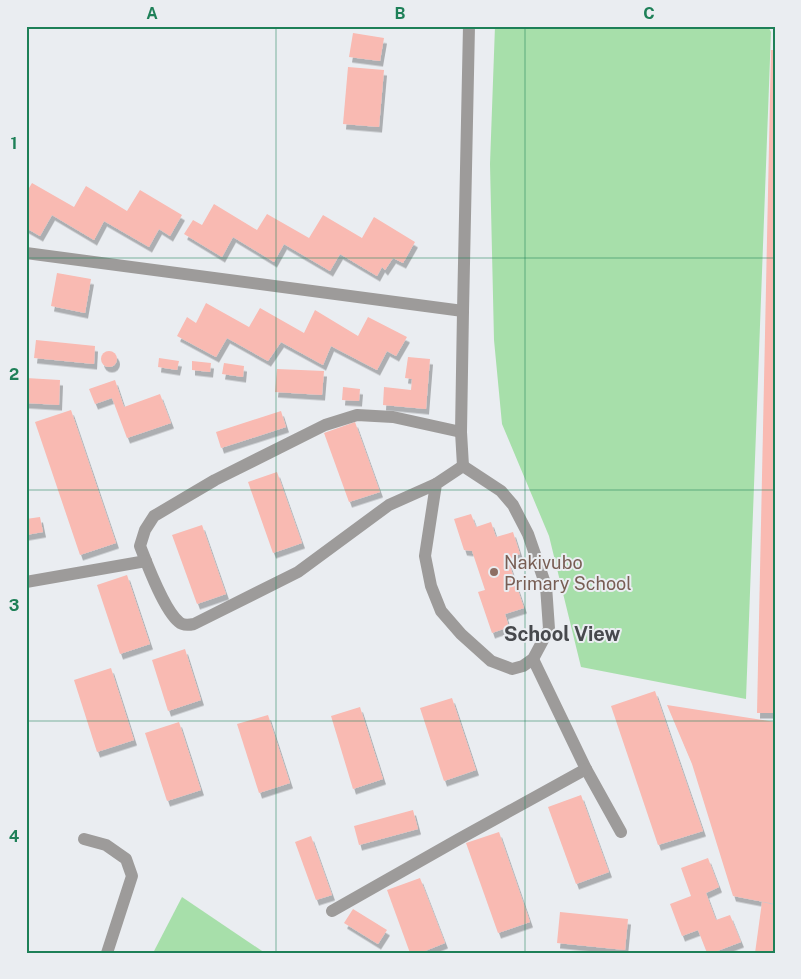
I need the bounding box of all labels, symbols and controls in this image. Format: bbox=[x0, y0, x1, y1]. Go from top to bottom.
text: A bbox=[146, 4, 158, 23]
text: B bbox=[395, 4, 406, 23]
text: C bbox=[643, 4, 655, 23]
text: 1 bbox=[11, 134, 17, 153]
text: 2 bbox=[9, 365, 19, 384]
place label: Nakivubo Primary School bbox=[504, 552, 632, 594]
marker: Nakivubo Primary School bbox=[488, 566, 500, 578]
text: 3 bbox=[9, 596, 19, 615]
district label: School View bbox=[504, 622, 621, 646]
text: 4 bbox=[9, 827, 20, 846]

